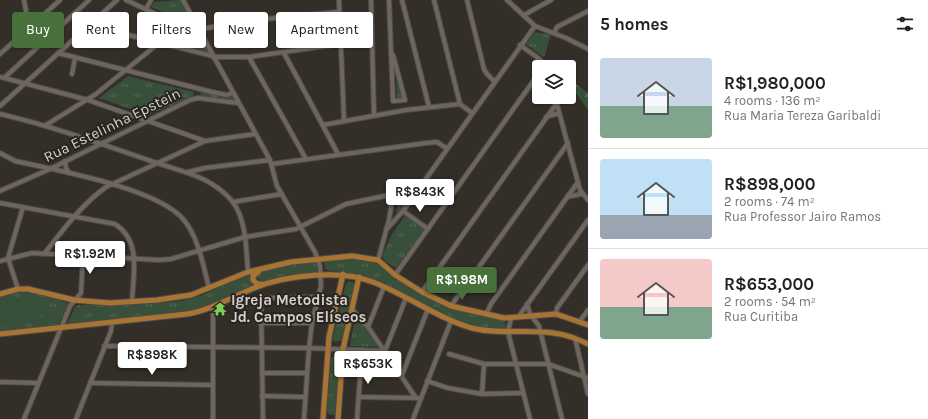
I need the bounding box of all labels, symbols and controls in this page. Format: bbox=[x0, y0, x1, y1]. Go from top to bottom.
chip: Buy bbox=[12, 12, 64, 48]
chip: Rent bbox=[72, 12, 129, 48]
chip: Filters bbox=[137, 12, 206, 48]
chip: New bbox=[214, 12, 268, 48]
chip: Apartment bbox=[276, 12, 373, 48]
icon: filters bbox=[894, 13, 916, 35]
text: 5 homes bbox=[600, 14, 669, 34]
map controls bbox=[532, 60, 576, 104]
button: layers bbox=[532, 60, 576, 104]
text: R$1,980,000 bbox=[724, 73, 826, 93]
icon: home bbox=[632, 74, 680, 122]
street label: Rua Estelinha Epstein bbox=[41, 84, 183, 166]
text: 4 rooms · 136 m² bbox=[724, 93, 821, 108]
text: Rua Maria Tereza Garibaldi bbox=[724, 108, 881, 123]
text: R$898,000 bbox=[724, 174, 816, 194]
icon: home bbox=[632, 175, 680, 223]
pin: R$843K bbox=[387, 179, 453, 213]
text: R$843K bbox=[395, 184, 445, 199]
text: 2 rooms · 74 m² bbox=[724, 194, 815, 209]
text: Rua Professor Jairo Ramos bbox=[724, 209, 881, 224]
pin: R$1.92M bbox=[53, 241, 127, 275]
text: R$1.92M bbox=[64, 246, 116, 261]
pin: R$1.98M bbox=[425, 267, 499, 301]
text: R$1.98M bbox=[436, 272, 488, 287]
text: R$653,000 bbox=[724, 274, 814, 294]
icon: home bbox=[632, 275, 680, 323]
place label: Igreja Metodista Jd. Campos Elíseos bbox=[231, 291, 366, 326]
text: 2 rooms · 54 m² bbox=[724, 294, 816, 309]
temple icon: Igreja Metodista Jd. Campos Elíseos bbox=[212, 301, 228, 317]
text: Rua Curitiba bbox=[724, 309, 798, 324]
pin: R$898K bbox=[119, 342, 185, 376]
text: R$898K bbox=[127, 347, 177, 362]
pin: R$653K bbox=[335, 351, 401, 385]
text: R$653K bbox=[343, 356, 393, 371]

